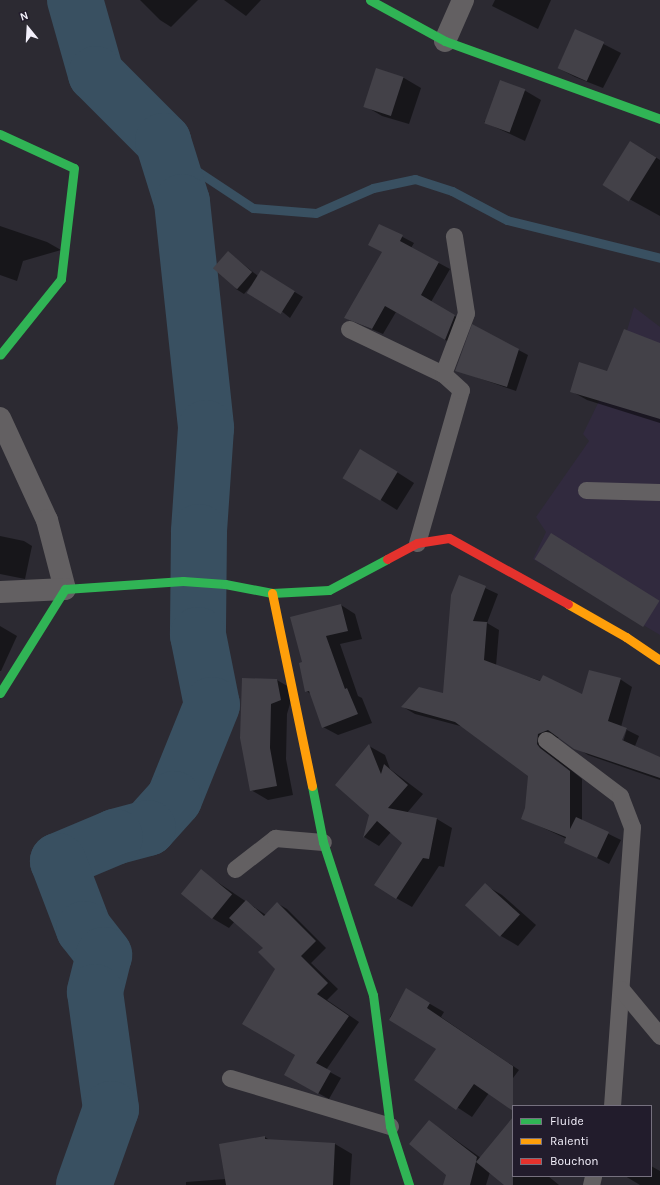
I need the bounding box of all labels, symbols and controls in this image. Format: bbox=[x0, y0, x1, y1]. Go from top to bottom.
north arrow bbox=[8, 8, 48, 48]
text: N bbox=[18, 9, 30, 24]
legend bbox=[512, 1105, 652, 1177]
text: Fluide bbox=[550, 1114, 584, 1128]
text: Ralenti bbox=[550, 1134, 589, 1148]
text: Bouchon bbox=[550, 1154, 599, 1168]

